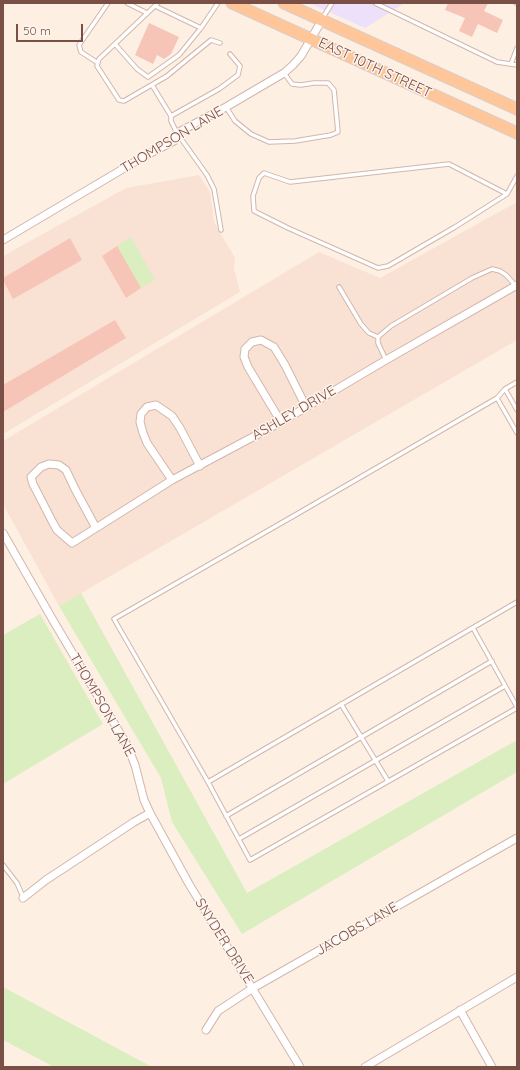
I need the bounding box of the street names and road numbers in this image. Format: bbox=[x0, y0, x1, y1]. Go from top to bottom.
street label: EAST 10TH STREET bbox=[316, 34, 434, 102]
street label: THOMPSON LANE bbox=[118, 103, 226, 177]
street label: ASHLEY DRIVE bbox=[249, 382, 339, 444]
street label: THOMPSON LANE bbox=[66, 650, 138, 760]
street label: SNYDER DRIVE bbox=[191, 895, 257, 987]
street label: JACOBS LANE bbox=[313, 899, 401, 959]

